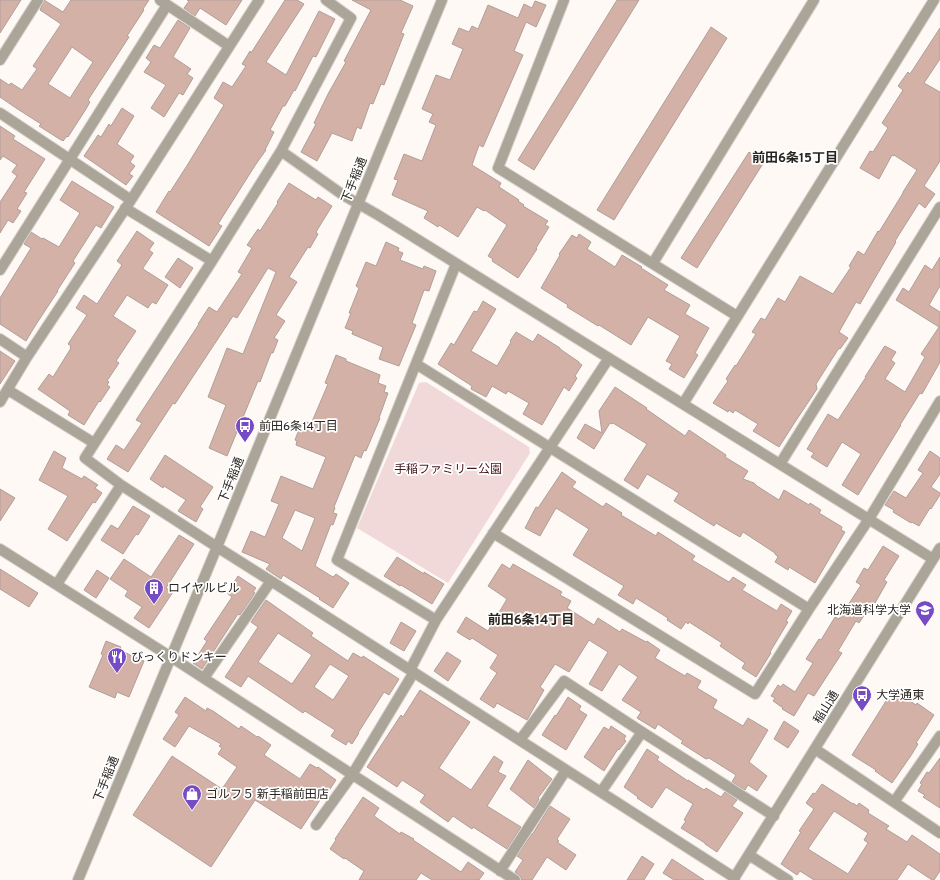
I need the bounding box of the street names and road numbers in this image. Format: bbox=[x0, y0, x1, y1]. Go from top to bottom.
street label: 下手稲通 bbox=[339, 155, 371, 206]
street label: 下手稲通 bbox=[216, 455, 248, 506]
street label: 稲山通 bbox=[811, 688, 843, 727]
street label: 下手稲通 bbox=[91, 754, 123, 805]

